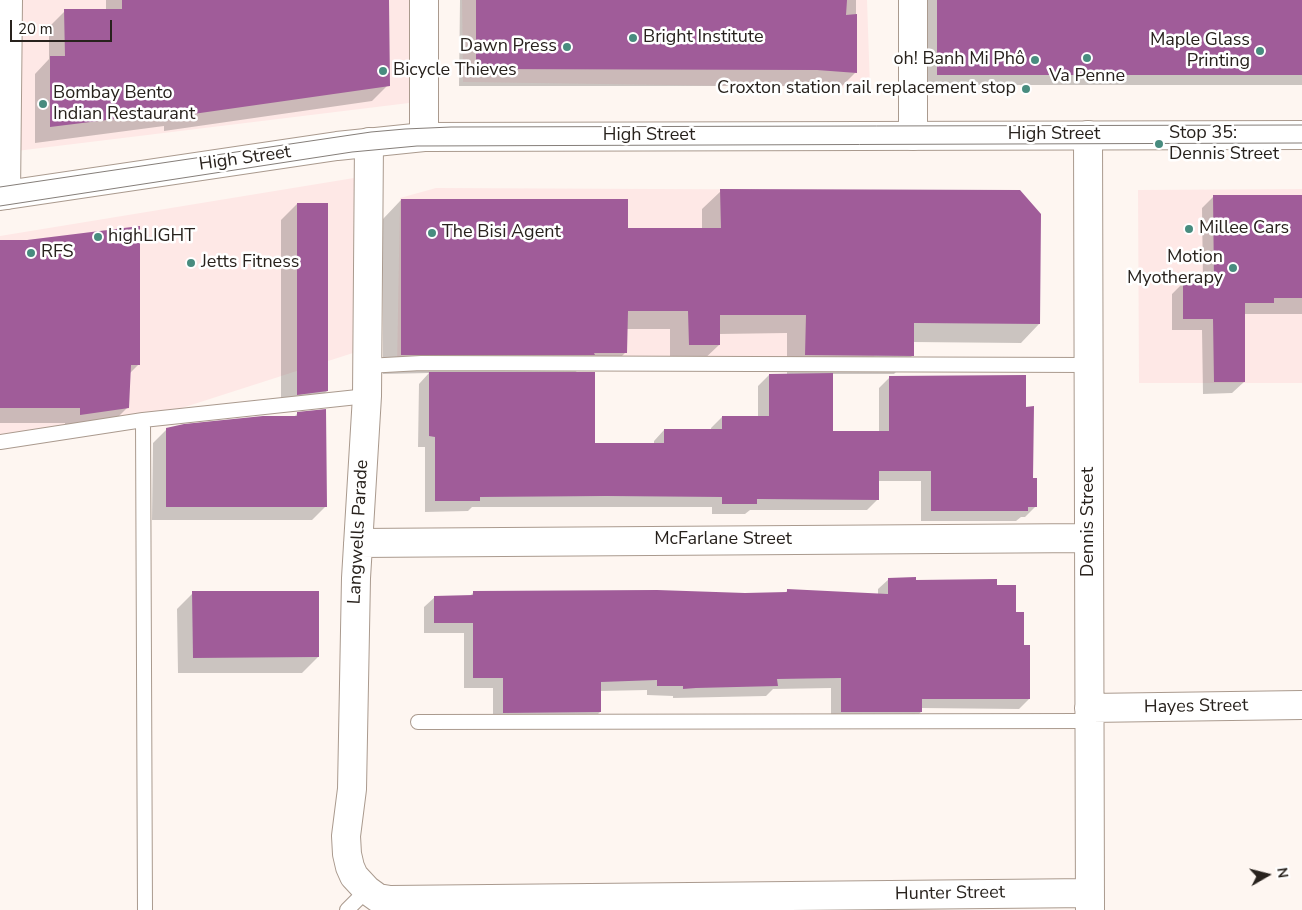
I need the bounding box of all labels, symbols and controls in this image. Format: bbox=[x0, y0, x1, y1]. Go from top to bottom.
scale bar bbox=[12, 10, 115, 42]
text: 20 m bbox=[18, 19, 53, 39]
place label: Bright Institute bbox=[643, 27, 764, 49]
place label: Maple Glass Printing bbox=[1150, 30, 1250, 72]
marker: Bright Institute bbox=[627, 32, 639, 44]
place label: Dawn Press bbox=[460, 36, 557, 58]
marker: Dawn Press bbox=[561, 41, 573, 53]
marker: Maple Glass Printing bbox=[1254, 45, 1266, 57]
place label: oh! Banh Mi Phô bbox=[893, 49, 1025, 71]
marker: Va Penne bbox=[1081, 52, 1093, 64]
marker: oh! Banh Mi Phô bbox=[1029, 54, 1041, 66]
place label: Bicycle Thieves bbox=[393, 60, 517, 82]
marker: Bicycle Thieves bbox=[377, 65, 389, 77]
place label: Va Penne bbox=[1049, 66, 1125, 88]
place label: Croxton station rail replacement stop bbox=[717, 78, 1016, 100]
place label: Bombay Bento Indian Restaurant bbox=[53, 83, 195, 126]
marker: Croxton station rail replacement stop bbox=[1020, 83, 1032, 95]
marker: Bombay Bento Indian Restaurant bbox=[37, 98, 49, 110]
place label: Stop 35: Dennis Street bbox=[1169, 123, 1279, 166]
street label: High Street bbox=[1008, 124, 1100, 146]
street label: High Street bbox=[603, 125, 695, 147]
marker: Stop 35: Dennis Street bbox=[1153, 138, 1165, 150]
street label: High Street bbox=[198, 142, 292, 176]
place label: Millee Cars bbox=[1199, 218, 1289, 240]
place label: The Bisi Agent bbox=[442, 222, 561, 244]
marker: Millee Cars bbox=[1183, 223, 1195, 235]
place label: highLIGHT bbox=[108, 226, 195, 248]
marker: The Bisi Agent bbox=[426, 227, 438, 239]
marker: highLIGHT bbox=[92, 231, 104, 243]
place label: RFS bbox=[41, 242, 74, 264]
marker: RFS bbox=[25, 247, 37, 259]
place label: Motion Myotherapy bbox=[1127, 247, 1223, 290]
place label: Jetts Fitness bbox=[201, 252, 300, 274]
marker: Jetts Fitness bbox=[185, 257, 197, 269]
marker: Motion Myotherapy bbox=[1227, 262, 1239, 274]
street label: Langwells Parade bbox=[344, 459, 374, 605]
street label: Dennis Street bbox=[1078, 467, 1100, 577]
street label: McFarlane Street bbox=[654, 529, 792, 551]
street label: Hayes Street bbox=[1144, 695, 1248, 719]
north arrow bbox=[1242, 850, 1292, 900]
text: N bbox=[1272, 866, 1292, 879]
street label: Hunter Street bbox=[895, 882, 1005, 906]

